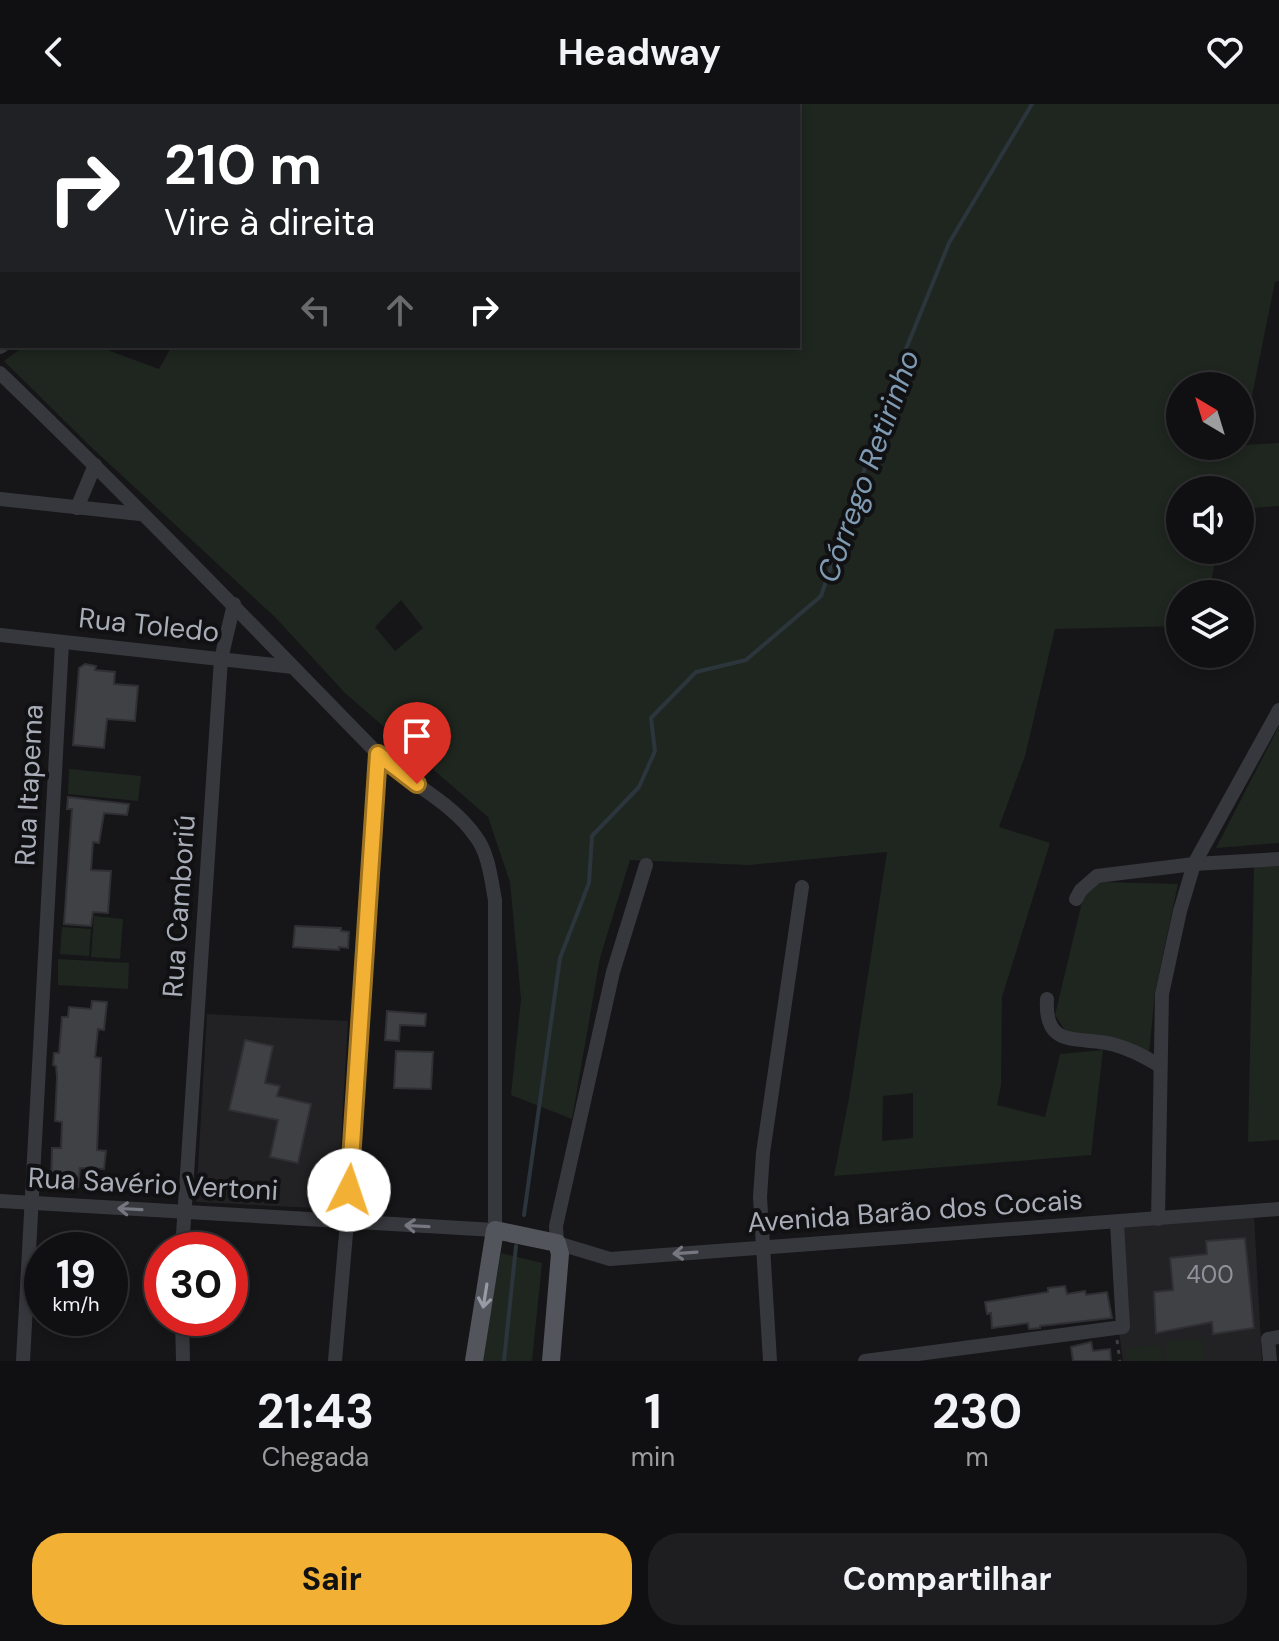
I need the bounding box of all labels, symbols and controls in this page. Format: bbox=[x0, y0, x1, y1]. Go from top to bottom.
text: Headway bbox=[558, 29, 721, 76]
icon: back bbox=[32, 30, 76, 74]
icon: heart bbox=[1203, 30, 1247, 74]
text: 210 m bbox=[164, 128, 322, 201]
icon: right bbox=[32, 136, 136, 240]
text: Vire à direita bbox=[164, 199, 375, 246]
icon: left bbox=[294, 288, 338, 332]
icon: ahead bbox=[378, 288, 422, 332]
icon: right bbox=[462, 288, 506, 332]
water label: Córrego Retirinho bbox=[808, 344, 928, 588]
north arrow bbox=[1166, 372, 1254, 460]
map controls bbox=[1166, 372, 1254, 668]
button: sound bbox=[1166, 476, 1254, 564]
button: layers bbox=[1166, 580, 1254, 668]
street label: Rua Toledo bbox=[77, 599, 221, 651]
pin bbox=[383, 702, 451, 784]
street label: Rua Itapema bbox=[6, 703, 52, 867]
icon: arrive bbox=[395, 714, 439, 758]
street label: Rua Camboriú bbox=[154, 813, 204, 999]
position arrow bbox=[307, 1148, 391, 1232]
street label: Rua Savério Vertoni bbox=[27, 1159, 279, 1209]
street label: Avenida Barão dos Cocais bbox=[746, 1181, 1084, 1241]
one-way arrow bbox=[117, 1201, 143, 1216]
one-way arrow bbox=[404, 1218, 431, 1233]
speed limit sign: 30 bbox=[144, 1232, 248, 1336]
one-way arrow bbox=[672, 1246, 699, 1261]
text: 19 bbox=[56, 1248, 96, 1300]
house number: 400 bbox=[1186, 1259, 1234, 1290]
one-way arrow bbox=[476, 1282, 491, 1308]
text: km/h bbox=[52, 1291, 100, 1317]
text: 21:43 bbox=[257, 1380, 374, 1443]
text: 1 bbox=[644, 1380, 662, 1443]
text: 230 bbox=[932, 1380, 1022, 1443]
text: Chegada bbox=[262, 1440, 369, 1474]
text: min bbox=[631, 1440, 675, 1474]
text: m bbox=[966, 1440, 989, 1474]
button: Sair bbox=[32, 1533, 632, 1625]
button: Compartilhar bbox=[648, 1533, 1247, 1625]

